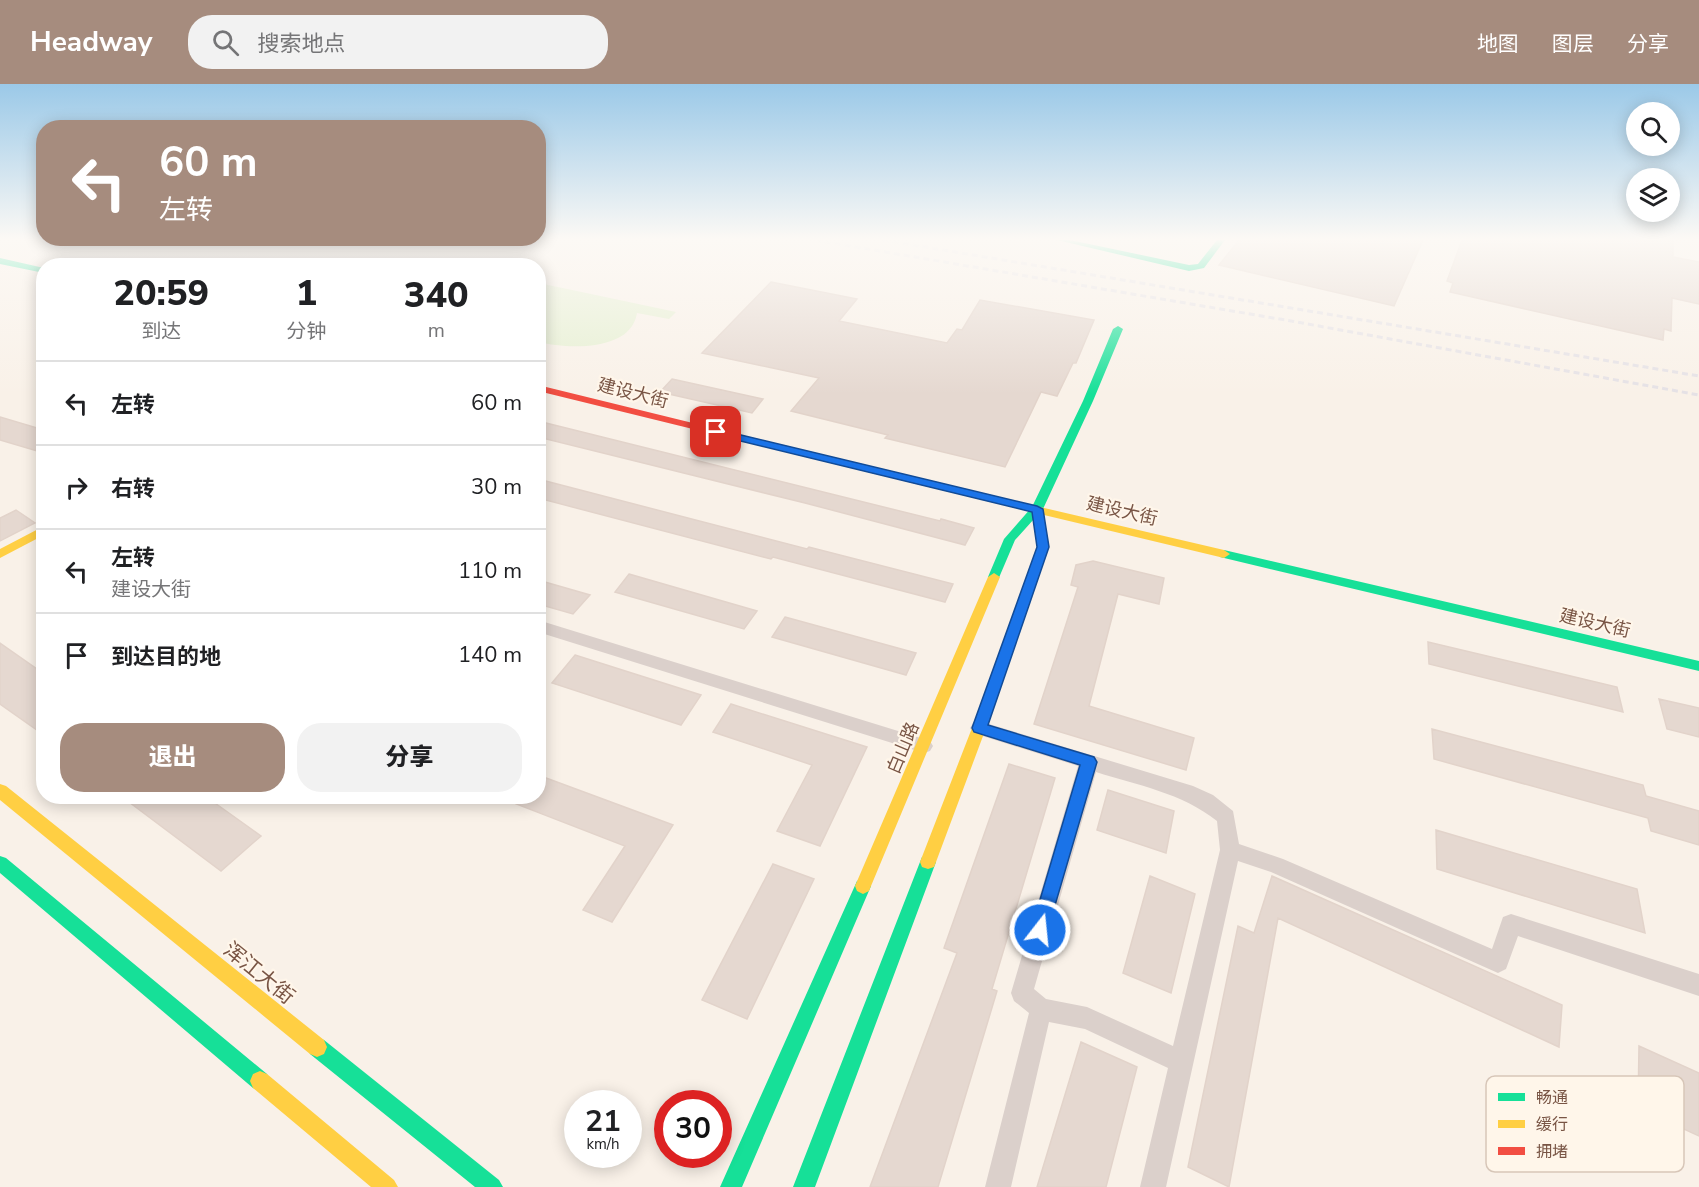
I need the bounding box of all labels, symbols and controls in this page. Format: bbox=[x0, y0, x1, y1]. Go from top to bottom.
search box bbox=[188, 15, 608, 69]
text: Headway bbox=[30, 23, 152, 61]
icon: search bbox=[209, 26, 242, 59]
text: 搜索地点 bbox=[257, 29, 345, 59]
text: 地图 bbox=[1477, 30, 1519, 58]
text: 图层 bbox=[1552, 30, 1594, 58]
text: 分享 bbox=[1627, 30, 1669, 58]
map controls bbox=[1626, 102, 1680, 222]
button: search bbox=[1626, 102, 1680, 156]
text: 60 m bbox=[159, 134, 258, 191]
icon: left bbox=[60, 144, 138, 222]
button: layers bbox=[1626, 168, 1680, 222]
text: 左转 bbox=[159, 192, 213, 229]
text: 20:59 bbox=[113, 269, 209, 318]
text: 1 bbox=[296, 269, 317, 318]
text: 340 bbox=[404, 271, 469, 320]
text: m bbox=[428, 317, 445, 344]
text: 到达 bbox=[141, 318, 181, 345]
text: 分钟 bbox=[286, 318, 326, 345]
street label: 建设大街 bbox=[595, 373, 671, 413]
icon: left bbox=[60, 387, 93, 420]
text: 60 m bbox=[471, 388, 522, 418]
text: 左转 bbox=[111, 390, 155, 420]
pin bbox=[690, 406, 741, 457]
icon: arrive bbox=[699, 415, 732, 448]
icon: right bbox=[60, 471, 93, 504]
text: 30 m bbox=[471, 472, 522, 502]
text: 右转 bbox=[111, 474, 155, 504]
street label: 建设大街 bbox=[1084, 491, 1160, 531]
text: 左转 bbox=[111, 543, 155, 573]
icon: left bbox=[60, 555, 93, 588]
text: 110 m bbox=[458, 556, 522, 586]
text: 建设大街 bbox=[111, 576, 191, 603]
street label: 建设大街 bbox=[1557, 603, 1633, 643]
icon: arrive bbox=[60, 639, 93, 672]
text: 140 m bbox=[458, 640, 522, 670]
text: 到达目的地 bbox=[111, 642, 221, 672]
street label: 白山路 bbox=[881, 718, 925, 778]
button: 退出 bbox=[60, 723, 285, 792]
button: 分享 bbox=[297, 723, 522, 792]
position arrow bbox=[1008, 898, 1072, 962]
street label: 浑江大街 bbox=[218, 936, 300, 1010]
legend bbox=[1486, 1076, 1684, 1172]
text: 畅通 bbox=[1536, 1087, 1568, 1109]
speed limit sign: 30 bbox=[654, 1090, 732, 1168]
text: 21 bbox=[585, 1101, 621, 1142]
text: 缓行 bbox=[1536, 1114, 1568, 1136]
text: km/h bbox=[586, 1134, 620, 1154]
text: 拥堵 bbox=[1536, 1141, 1568, 1163]

